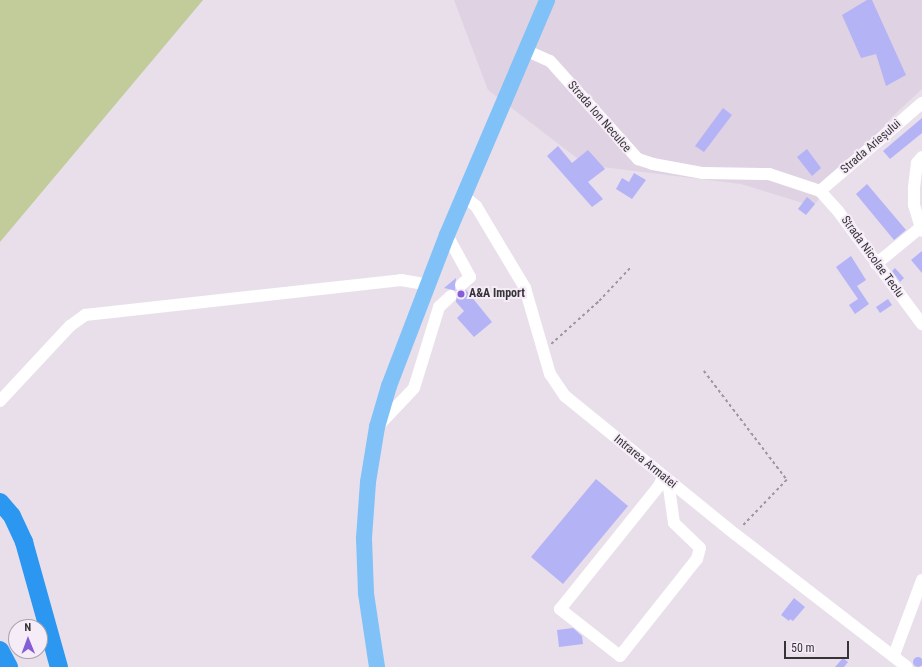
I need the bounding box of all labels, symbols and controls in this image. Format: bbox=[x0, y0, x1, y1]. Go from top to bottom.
street label: Strada Ion Neculce bbox=[564, 79, 634, 155]
street label: Strada Arieșului bbox=[838, 117, 904, 177]
street label: Strada Nicolae Teclu bbox=[838, 213, 906, 301]
place label: A&A Import bbox=[469, 287, 525, 301]
marker: A&A Import bbox=[456, 289, 466, 299]
street label: Intrarea Armatei bbox=[611, 432, 679, 492]
north arrow bbox=[8, 619, 48, 659]
text: N bbox=[24, 621, 31, 634]
scale bar bbox=[786, 633, 851, 659]
text: 50 m bbox=[791, 641, 815, 655]

